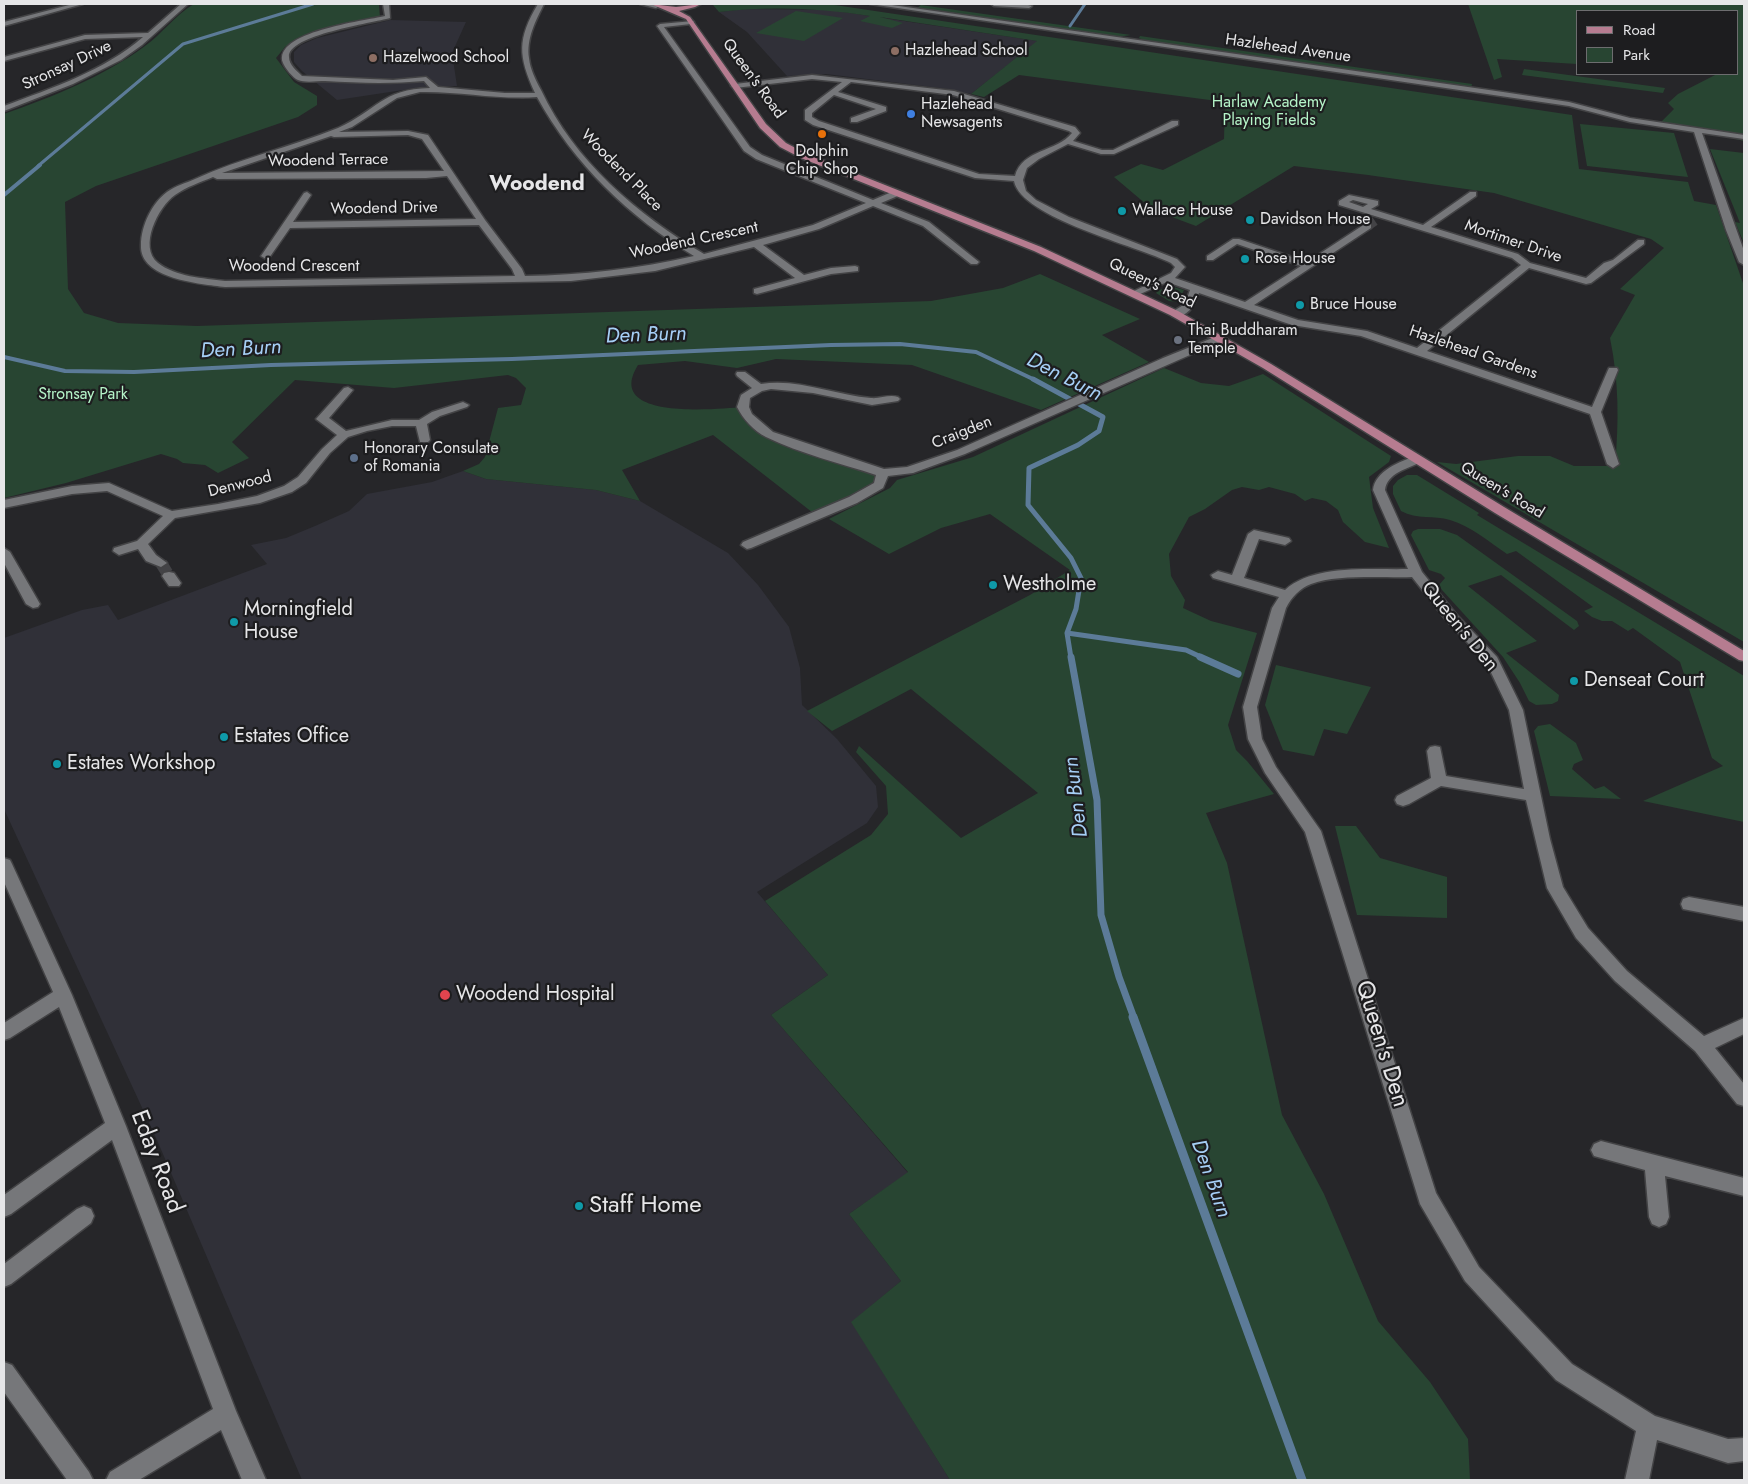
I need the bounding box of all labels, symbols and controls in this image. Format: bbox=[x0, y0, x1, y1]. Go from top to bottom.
legend bbox=[1576, 10, 1738, 75]
text: Road bbox=[1623, 19, 1655, 41]
street label: Hazlehead Avenue bbox=[1224, 31, 1352, 67]
street label: Queen's Road bbox=[718, 35, 788, 123]
street label: Stronsay Drive bbox=[19, 37, 115, 95]
place label: Hazlehead School bbox=[905, 41, 1028, 61]
text: Park bbox=[1623, 44, 1650, 66]
marker: Hazlehead School bbox=[889, 45, 901, 57]
place label: Hazelwood School bbox=[383, 48, 509, 68]
marker: Hazelwood School bbox=[367, 52, 379, 64]
park label: Harlaw Academy Playing Fields bbox=[1212, 93, 1326, 131]
place label: Hazlehead Newsagents bbox=[921, 95, 1002, 133]
marker: Hazlehead Newsagents bbox=[905, 108, 917, 120]
street label: Woodend Place bbox=[576, 126, 666, 216]
marker: Dolphin Chip Shop bbox=[816, 128, 828, 140]
place label: Dolphin Chip Shop bbox=[786, 142, 858, 180]
street label: Woodend Terrace bbox=[268, 150, 388, 172]
district label: Woodend bbox=[489, 172, 585, 198]
street label: Woodend Drive bbox=[330, 198, 438, 220]
place label: Wallace House bbox=[1132, 201, 1233, 221]
marker: Wallace House bbox=[1116, 205, 1128, 217]
place label: Davidson House bbox=[1260, 210, 1370, 230]
marker: Davidson House bbox=[1244, 214, 1256, 226]
street label: Mortimer Drive bbox=[1462, 216, 1564, 268]
street label: Woodend Crescent bbox=[628, 218, 760, 264]
place label: Rose House bbox=[1255, 249, 1335, 269]
marker: Rose House bbox=[1239, 253, 1251, 265]
street label: Queen's Road bbox=[1105, 255, 1199, 313]
street label: Woodend Crescent bbox=[229, 257, 359, 277]
place label: Bruce House bbox=[1310, 295, 1397, 315]
marker: Bruce House bbox=[1294, 299, 1306, 311]
place label: Thai Buddharam Temple bbox=[1188, 321, 1298, 359]
water label: Den Burn bbox=[605, 322, 687, 350]
street label: Hazlehead Gardens bbox=[1406, 322, 1540, 384]
marker: Thai Buddharam Temple bbox=[1172, 334, 1184, 346]
water label: Den Burn bbox=[200, 335, 282, 365]
water label: Den Burn bbox=[1022, 348, 1106, 408]
park label: Stronsay Park bbox=[38, 385, 128, 405]
street label: Craigden bbox=[929, 412, 995, 454]
place label: Honorary Consulate of Romania bbox=[364, 439, 499, 477]
marker: Honorary Consulate of Romania bbox=[348, 452, 360, 464]
street label: Queen's Road bbox=[1457, 459, 1547, 523]
street label: Denwood bbox=[206, 468, 274, 502]
place label: Westholme bbox=[1003, 573, 1096, 597]
street label: Queen's Den bbox=[1415, 577, 1503, 677]
marker: Westholme bbox=[987, 579, 999, 591]
place label: Morningfield House bbox=[244, 598, 353, 645]
marker: Morningfield House bbox=[228, 616, 240, 628]
place label: Denseat Court bbox=[1584, 669, 1704, 693]
marker: Denseat Court bbox=[1568, 675, 1580, 687]
place label: Estates Office bbox=[234, 725, 349, 749]
marker: Estates Office bbox=[218, 731, 230, 743]
place label: Estates Workshop bbox=[67, 752, 215, 776]
water label: Den Burn bbox=[1060, 755, 1094, 839]
marker: Estates Workshop bbox=[51, 758, 63, 770]
street label: Queen's Den bbox=[1348, 977, 1414, 1111]
place label: Woodend Hospital bbox=[456, 983, 615, 1007]
marker: Woodend Hospital bbox=[438, 988, 452, 1002]
street label: Eday Road bbox=[123, 1107, 189, 1217]
water label: Den Burn bbox=[1184, 1137, 1236, 1221]
place label: Staff Home bbox=[589, 1192, 702, 1220]
marker: Staff Home bbox=[573, 1200, 585, 1212]

